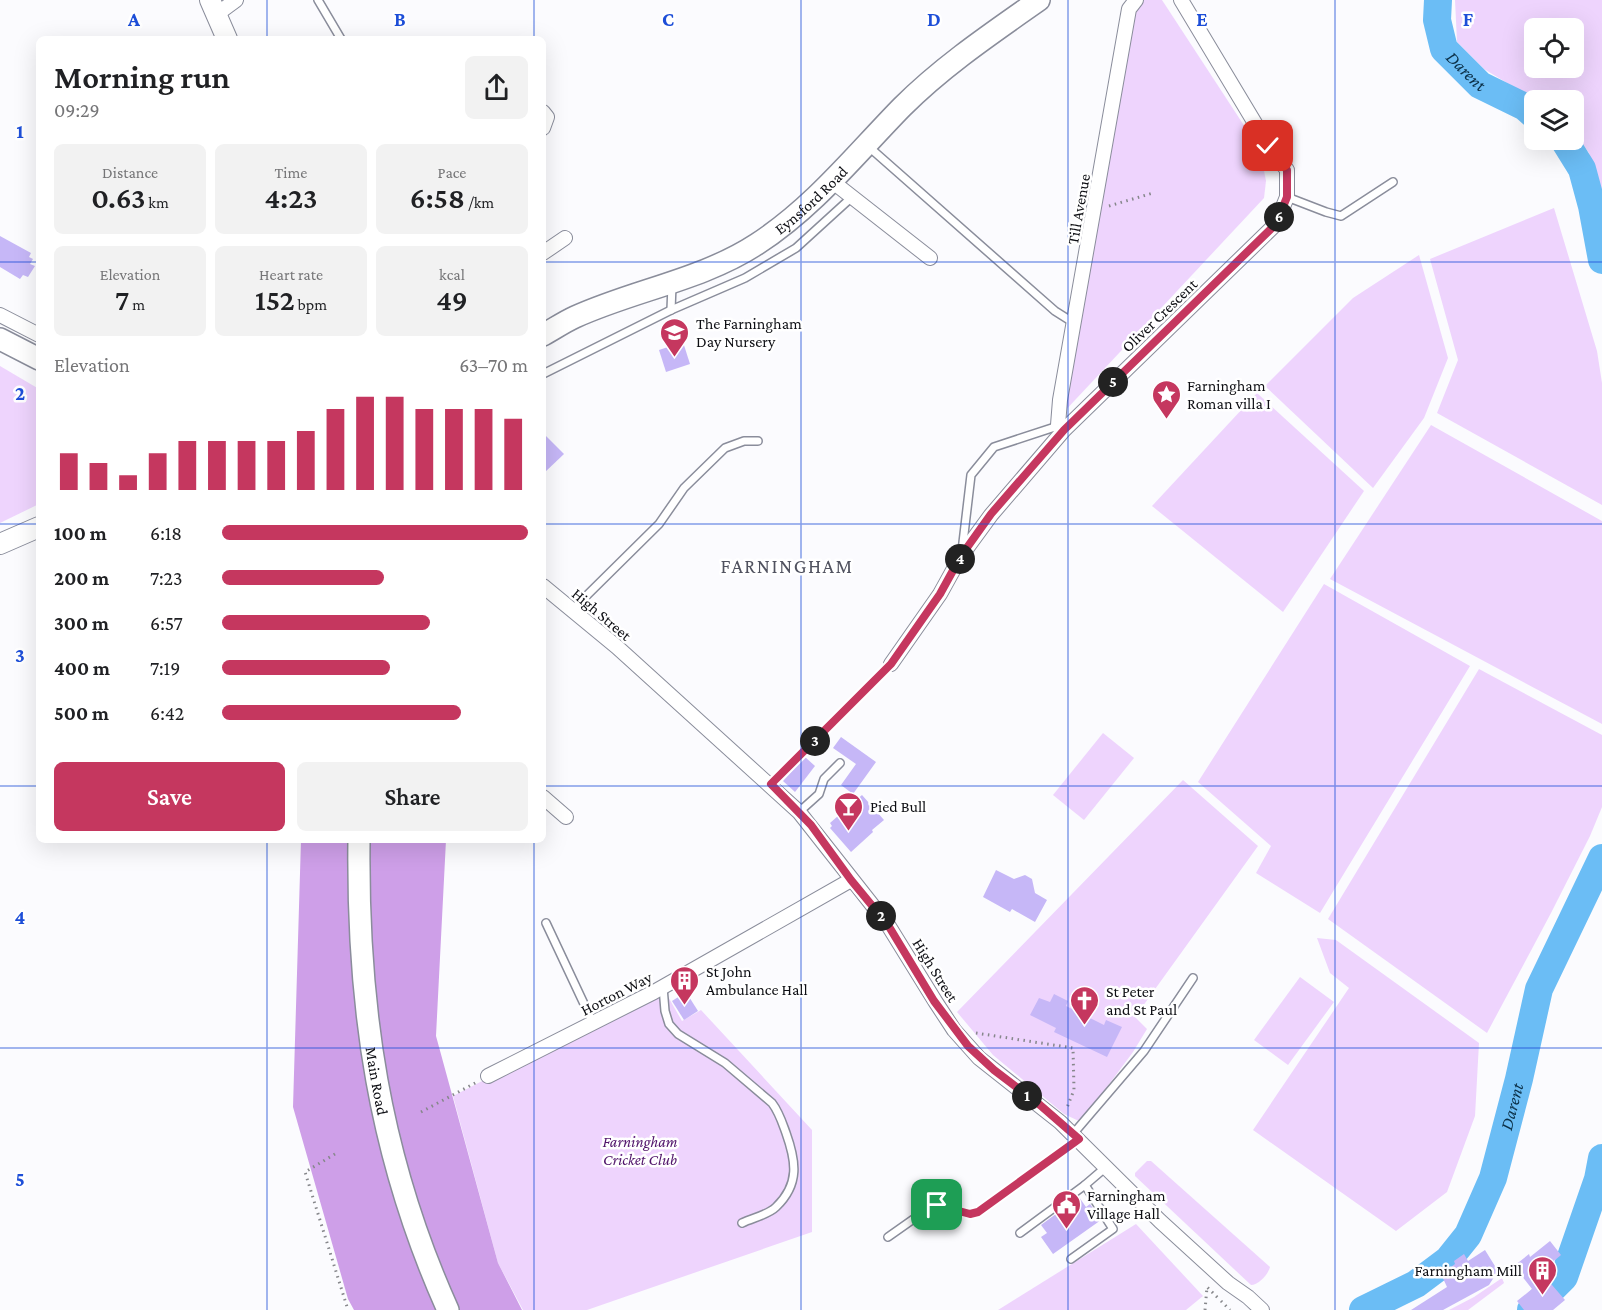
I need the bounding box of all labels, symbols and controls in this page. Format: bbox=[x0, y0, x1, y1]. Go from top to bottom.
text: A bbox=[127, 8, 141, 30]
text: B bbox=[394, 8, 406, 30]
text: C bbox=[662, 8, 674, 30]
text: D bbox=[927, 8, 941, 30]
text: E bbox=[1196, 8, 1208, 30]
text: F bbox=[1463, 8, 1474, 30]
map controls bbox=[1524, 18, 1584, 150]
button: locate bbox=[1524, 18, 1584, 78]
water label: Darent bbox=[1442, 47, 1489, 96]
button: share bbox=[465, 56, 528, 119]
text: Morning run bbox=[54, 58, 230, 95]
button: layers bbox=[1524, 90, 1584, 150]
text: 09:29 bbox=[54, 99, 100, 121]
text: 1 bbox=[16, 120, 24, 142]
pin bbox=[1242, 120, 1293, 171]
icon: check bbox=[1251, 129, 1284, 162]
street label: Eynsford Road bbox=[771, 162, 851, 238]
text: Distance bbox=[102, 164, 158, 181]
text: Time bbox=[275, 164, 307, 181]
text: Pace bbox=[438, 164, 466, 181]
street label: Till Avenue bbox=[1064, 172, 1093, 246]
text: 0.63 bbox=[91, 181, 145, 214]
text: 4:23 bbox=[265, 181, 318, 214]
text: 6:58 bbox=[410, 181, 465, 214]
text: km bbox=[145, 194, 169, 211]
text: /km bbox=[465, 194, 494, 211]
pin: 6 bbox=[1264, 202, 1294, 232]
text: 6 bbox=[1275, 208, 1283, 225]
text: Elevation bbox=[100, 266, 160, 283]
text: Heart rate bbox=[259, 266, 323, 283]
text: kcal bbox=[439, 266, 465, 283]
street label: Oliver Crescent bbox=[1118, 275, 1201, 355]
text: 7 bbox=[115, 283, 129, 316]
text: 152 bbox=[255, 283, 295, 316]
text: 49 bbox=[436, 283, 468, 316]
text: m bbox=[129, 296, 145, 313]
text: bpm bbox=[295, 296, 327, 313]
place label: The Farningham Day Nursery bbox=[696, 315, 802, 351]
school or university icon: The Farningham Day Nursery bbox=[659, 316, 691, 358]
text: Elevation bbox=[54, 354, 130, 376]
text: 63–70 m bbox=[459, 354, 528, 376]
pin: 5 bbox=[1098, 367, 1128, 397]
text: 5 bbox=[1109, 373, 1117, 390]
place label: Farningham Roman villa I bbox=[1187, 377, 1271, 412]
place icon: Farningham Roman villa I bbox=[1150, 378, 1182, 420]
text: 2 bbox=[15, 382, 25, 404]
text: 100 m bbox=[54, 522, 107, 544]
text: 6:18 bbox=[150, 522, 182, 544]
pin: 4 bbox=[945, 544, 975, 574]
text: 4 bbox=[956, 550, 964, 567]
district label: FARNINGHAM bbox=[721, 555, 853, 577]
text: 200 m bbox=[54, 567, 109, 589]
text: 7:23 bbox=[150, 567, 183, 589]
street label: High Street bbox=[568, 585, 635, 645]
text: 300 m bbox=[54, 612, 109, 634]
text: 6:57 bbox=[150, 612, 183, 634]
text: 3 bbox=[15, 644, 25, 666]
text: 400 m bbox=[54, 657, 110, 679]
text: 7:19 bbox=[150, 657, 180, 679]
text: 500 m bbox=[54, 702, 109, 724]
text: 6:42 bbox=[150, 702, 184, 724]
pin: 3 bbox=[800, 726, 830, 756]
text: 3 bbox=[811, 732, 819, 749]
button: Save bbox=[54, 762, 285, 831]
button: Share bbox=[297, 762, 528, 831]
bar icon: Pied Bull bbox=[833, 790, 865, 832]
place label: Pied Bull bbox=[870, 798, 926, 815]
pin: 2 bbox=[866, 901, 896, 931]
text: 4 bbox=[15, 906, 26, 928]
text: 2 bbox=[877, 907, 885, 924]
street label: High Street bbox=[909, 935, 962, 1006]
place label: St John Ambulance Hall bbox=[706, 963, 808, 998]
building icon: St John Ambulance Hall bbox=[669, 964, 701, 1006]
street label: Horton Way bbox=[578, 968, 656, 1020]
place label: St Peter and St Paul bbox=[1106, 983, 1177, 1018]
church icon: St Peter and St Paul bbox=[1069, 984, 1101, 1026]
street label: Main Road bbox=[363, 1046, 392, 1117]
water label: Darent bbox=[1496, 1080, 1528, 1132]
pin: 1 bbox=[1012, 1081, 1042, 1111]
text: 1 bbox=[1024, 1087, 1030, 1104]
park label: Farningham Cricket Club bbox=[602, 1133, 678, 1168]
text: 5 bbox=[15, 1168, 25, 1190]
pin bbox=[911, 1179, 962, 1230]
place label: Farningham Village Hall bbox=[1087, 1187, 1166, 1223]
icon: arrive bbox=[920, 1188, 953, 1221]
public building icon: Farningham Village Hall bbox=[1050, 1188, 1082, 1230]
building icon: Farningham Mill bbox=[1527, 1254, 1559, 1296]
place label: Farningham Mill bbox=[1415, 1262, 1522, 1280]

